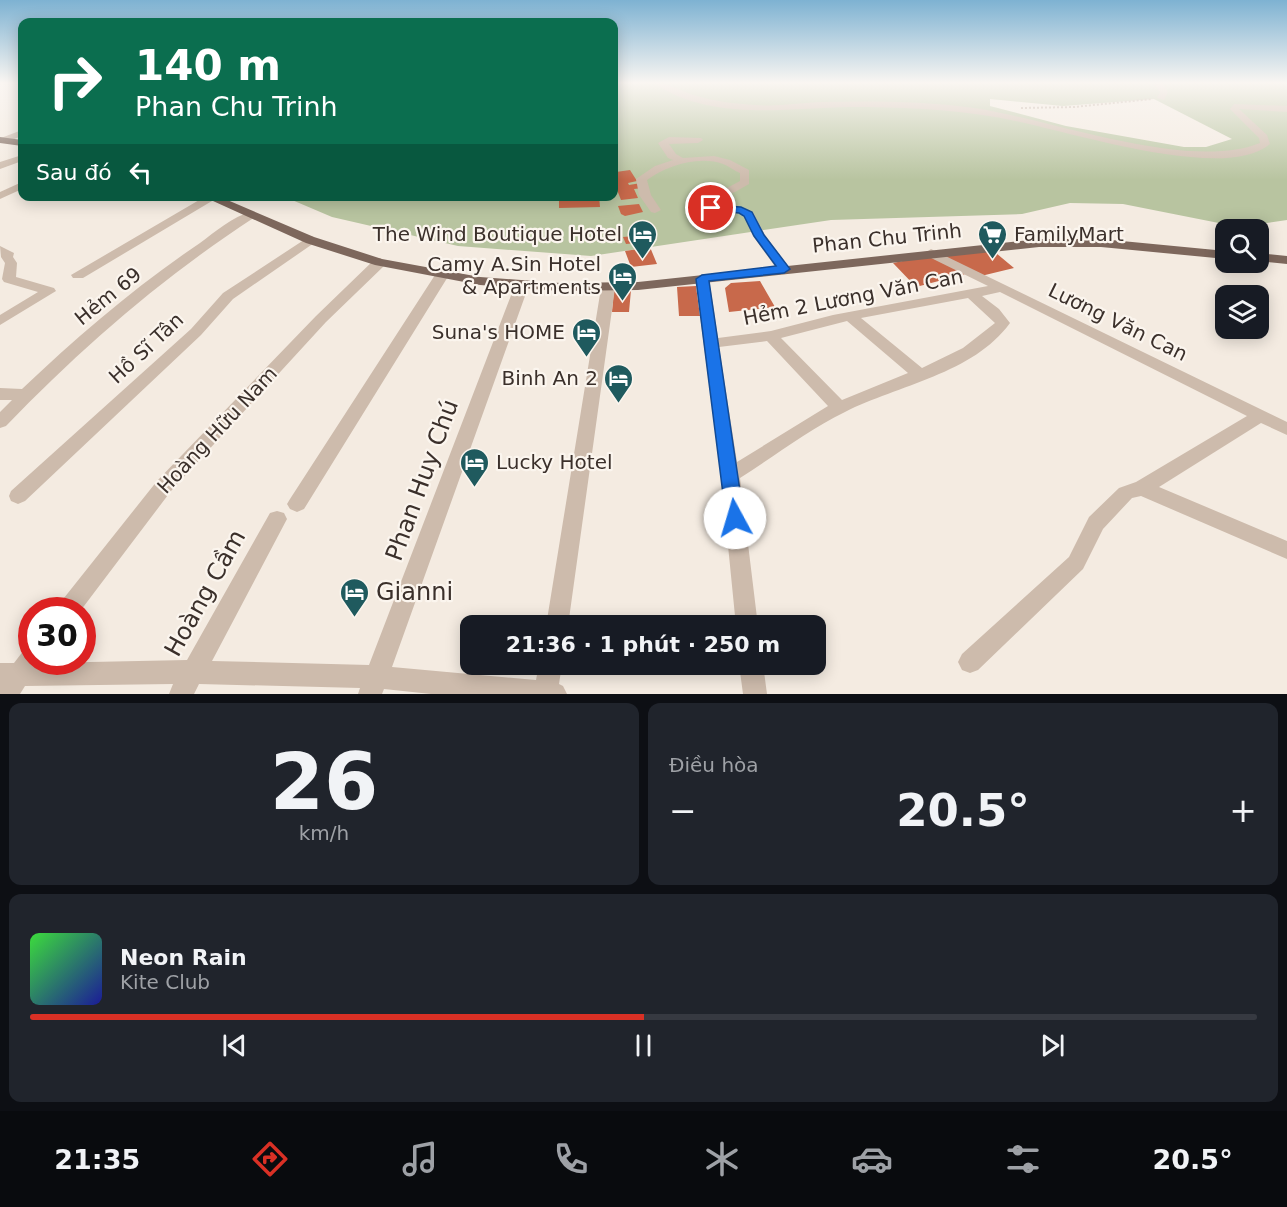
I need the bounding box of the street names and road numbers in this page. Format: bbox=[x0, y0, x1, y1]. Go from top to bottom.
street label: Phan Chu Trinh bbox=[811, 218, 963, 258]
street label: Hẻm 69 bbox=[70, 262, 146, 330]
street label: Hẻm 2 Lương Văn Can bbox=[741, 264, 965, 330]
street label: Lương Văn Can bbox=[1045, 278, 1191, 366]
street label: Hồ Sĩ Tân bbox=[104, 307, 188, 389]
street label: Hoàng Hữu Nam bbox=[152, 362, 282, 498]
street label: Phan Huy Chú bbox=[380, 396, 464, 564]
street label: Hoàng Cầm bbox=[159, 525, 251, 661]

